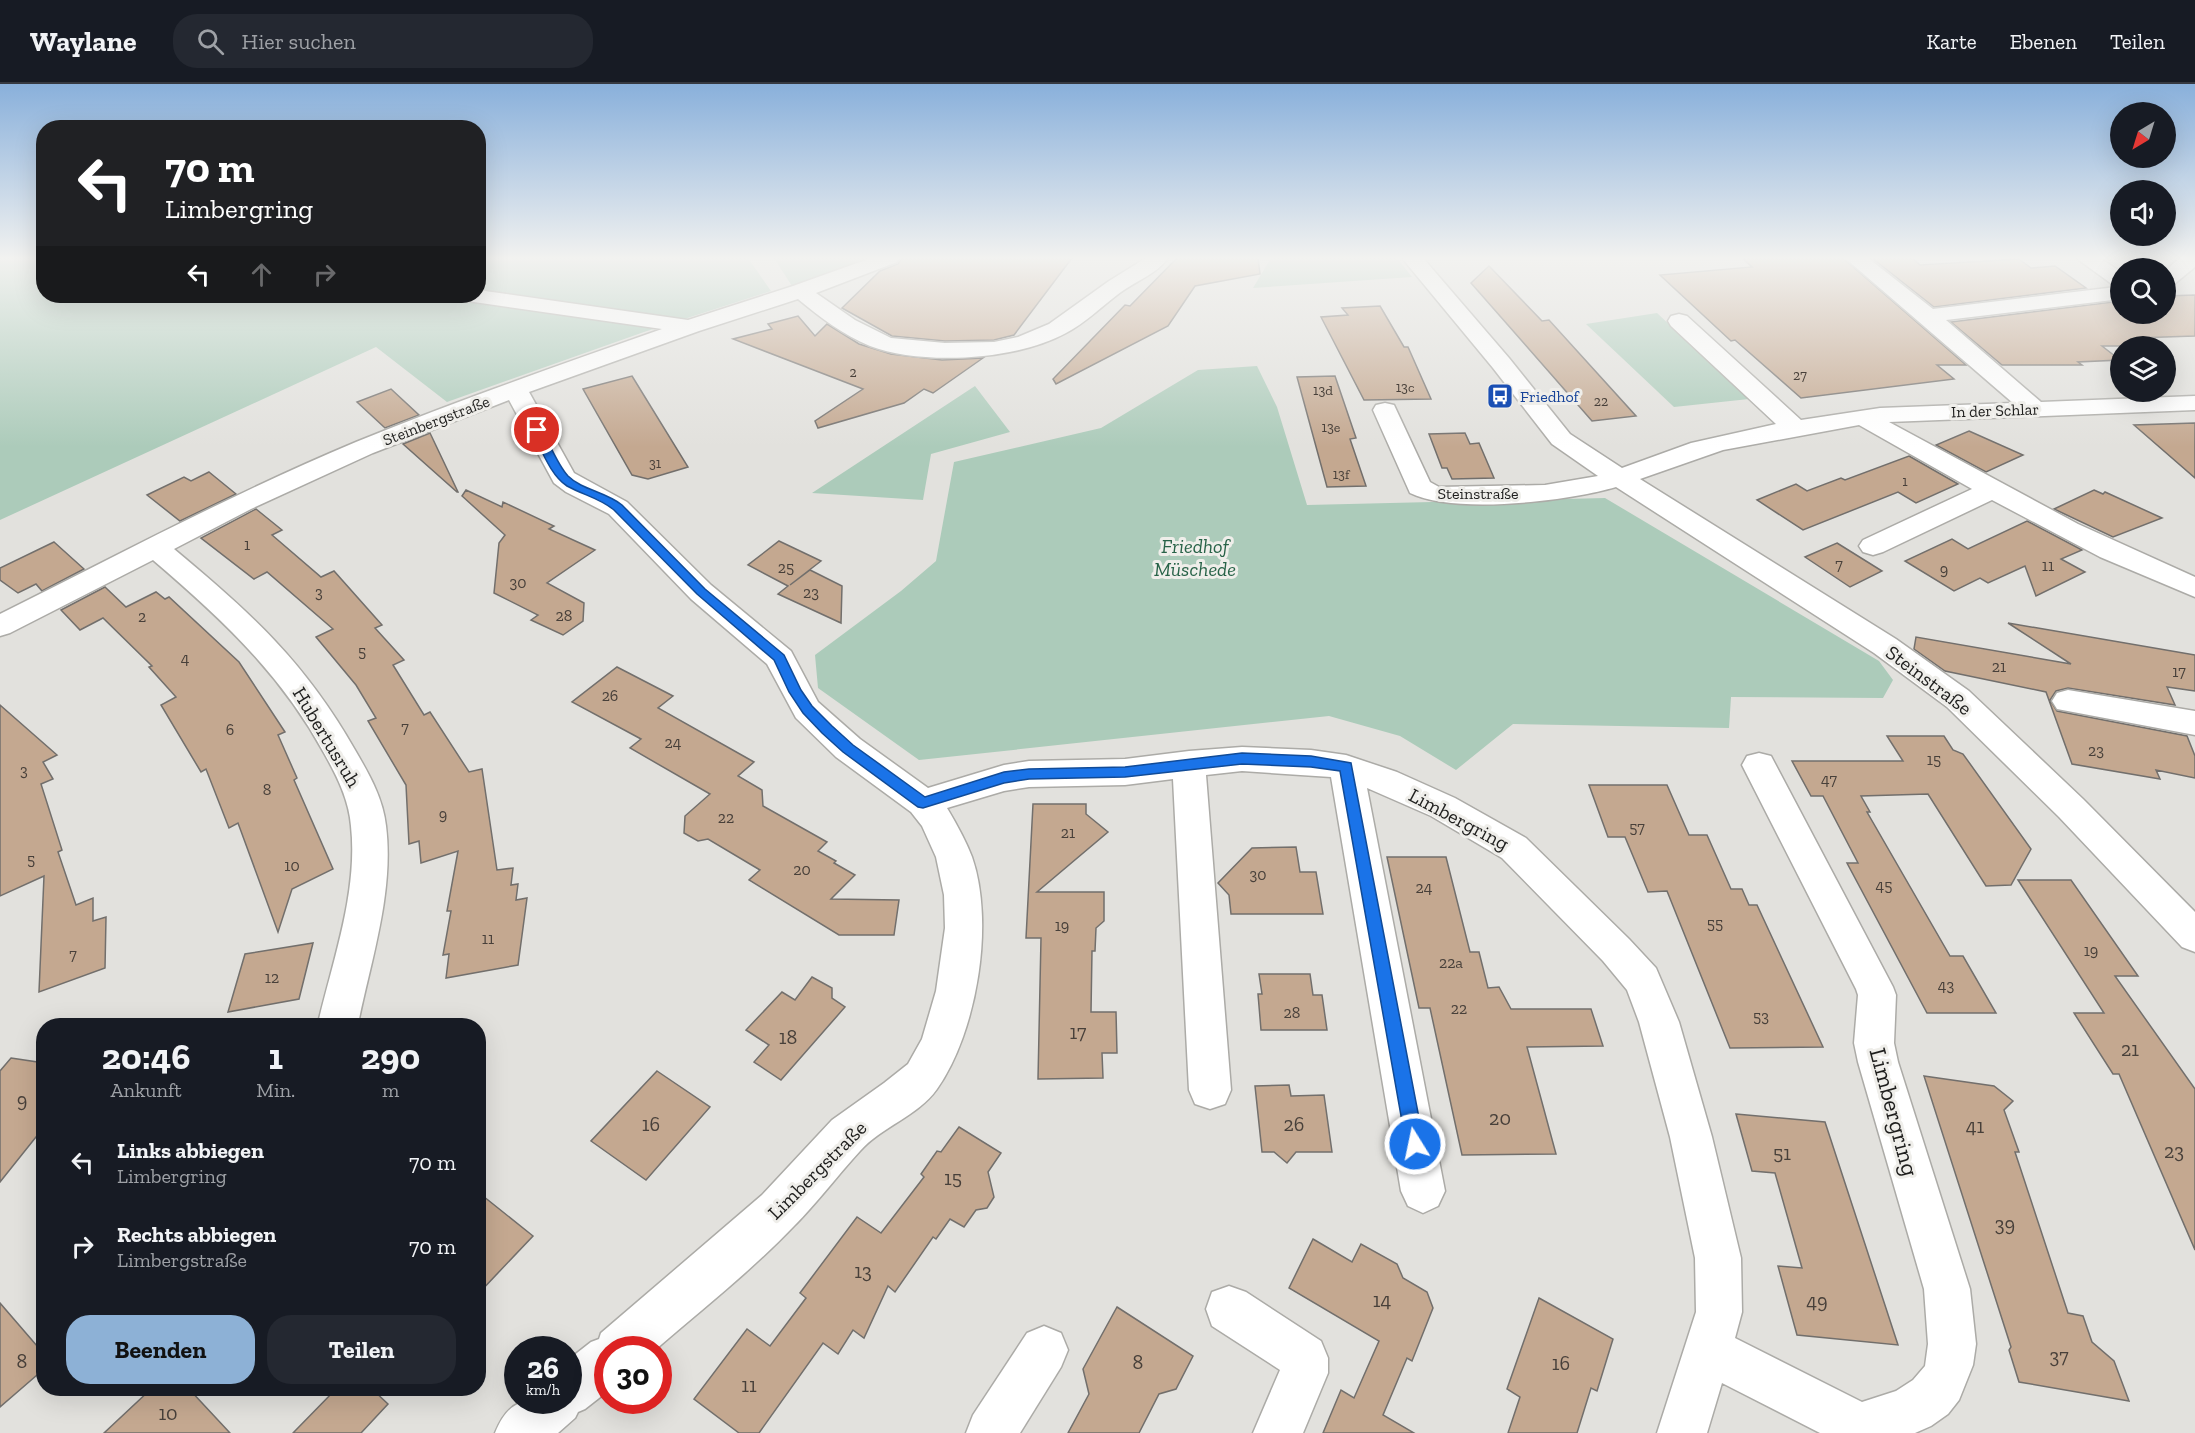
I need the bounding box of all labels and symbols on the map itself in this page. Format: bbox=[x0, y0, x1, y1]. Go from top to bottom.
north arrow bbox=[2110, 102, 2176, 168]
house number: 2 bbox=[849, 364, 857, 381]
house number: 27 bbox=[1793, 367, 1807, 384]
house number: 13c bbox=[1396, 379, 1414, 396]
bus stop icon: Friedhof bbox=[1485, 381, 1515, 411]
house number: 13d bbox=[1313, 382, 1333, 399]
place label: Friedhof bbox=[1520, 387, 1581, 406]
street label: Steinbergstraße bbox=[380, 391, 492, 449]
house number: 22 bbox=[1594, 393, 1608, 410]
street label: In der Schlar bbox=[1951, 399, 2040, 422]
pin bbox=[511, 404, 562, 455]
house number: 13e bbox=[1322, 419, 1341, 436]
house number: 31 bbox=[649, 455, 662, 472]
house number: 13f bbox=[1333, 466, 1351, 483]
house number: 1 bbox=[1902, 473, 1908, 490]
street label: Steinstraße bbox=[1438, 484, 1518, 503]
park label: Friedhof Müschede bbox=[1154, 534, 1236, 581]
house number: 1 bbox=[244, 535, 250, 554]
house number: 7 bbox=[1835, 555, 1843, 574]
house number: 11 bbox=[2042, 556, 2054, 575]
house number: 25 bbox=[778, 558, 794, 577]
house number: 9 bbox=[1940, 560, 1948, 579]
house number: 30 bbox=[509, 573, 527, 592]
house number: 3 bbox=[315, 583, 323, 602]
house number: 23 bbox=[803, 583, 819, 602]
house number: 28 bbox=[556, 606, 572, 625]
house number: 2 bbox=[138, 607, 146, 626]
street label: Steinstraße bbox=[1881, 640, 1977, 720]
house number: 5 bbox=[358, 642, 366, 661]
house number: 4 bbox=[181, 649, 190, 668]
house number: 21 bbox=[1992, 657, 2006, 676]
house number: 17 bbox=[2172, 662, 2186, 681]
street label: Hubertusruh bbox=[288, 683, 367, 792]
house number: 26 bbox=[602, 686, 618, 705]
house number: 7 bbox=[401, 718, 409, 737]
house number: 6 bbox=[226, 720, 234, 739]
house number: 24 bbox=[665, 733, 682, 752]
house number: 23 bbox=[2088, 741, 2104, 760]
house number: 15 bbox=[1927, 750, 1941, 769]
house number: 3 bbox=[20, 761, 28, 780]
house number: 47 bbox=[1821, 770, 1837, 789]
house number: 8 bbox=[263, 780, 271, 799]
street label: Limbergring bbox=[1405, 783, 1513, 855]
house number: 9 bbox=[439, 805, 447, 824]
house number: 22 bbox=[718, 808, 734, 827]
house number: 57 bbox=[1629, 818, 1645, 837]
house number: 21 bbox=[1061, 823, 1075, 842]
house number: 5 bbox=[27, 850, 35, 869]
house number: 10 bbox=[284, 856, 300, 875]
house number: 20 bbox=[793, 860, 811, 879]
house number: 30 bbox=[1249, 865, 1267, 884]
house number: 45 bbox=[1876, 876, 1892, 895]
house number: 24 bbox=[1416, 878, 1433, 897]
house number: 55 bbox=[1707, 914, 1723, 933]
house number: 19 bbox=[1055, 916, 1069, 935]
house number: 11 bbox=[482, 929, 494, 948]
house number: 19 bbox=[2084, 941, 2098, 960]
house number: 7 bbox=[69, 945, 77, 964]
house number: 22a bbox=[1439, 953, 1463, 972]
house number: 12 bbox=[265, 968, 279, 987]
house number: 43 bbox=[1938, 976, 1954, 995]
house number: 22 bbox=[1451, 999, 1467, 1018]
house number: 28 bbox=[1284, 1003, 1300, 1022]
house number: 53 bbox=[1753, 1007, 1769, 1026]
house number: 17 bbox=[1070, 1020, 1087, 1044]
house number: 18 bbox=[779, 1025, 797, 1049]
house number: 21 bbox=[2121, 1037, 2139, 1061]
street label: Limbergring bbox=[1863, 1045, 1926, 1179]
house number: 9 bbox=[17, 1088, 27, 1112]
house number: 20 bbox=[1489, 1106, 1511, 1130]
house number: 16 bbox=[642, 1112, 660, 1136]
house number: 26 bbox=[1284, 1112, 1304, 1136]
position arrow bbox=[1383, 1112, 1447, 1176]
house number: 41 bbox=[1966, 1114, 1985, 1138]
street label: Limbergstraße bbox=[763, 1116, 871, 1224]
house number: 23 bbox=[2164, 1139, 2184, 1163]
house number: 51 bbox=[1773, 1141, 1791, 1165]
house number: 15 bbox=[944, 1166, 962, 1190]
house number: 39 bbox=[1995, 1212, 2015, 1236]
house number: 13 bbox=[854, 1259, 872, 1283]
house number: 14 bbox=[1373, 1288, 1391, 1312]
house number: 49 bbox=[1806, 1289, 1828, 1313]
speed limit sign: 30 bbox=[594, 1336, 672, 1414]
house number: 37 bbox=[2049, 1344, 2069, 1368]
house number: 8 bbox=[17, 1349, 27, 1373]
house number: 8 bbox=[1133, 1350, 1143, 1374]
house number: 16 bbox=[1552, 1351, 1570, 1375]
house number: 11 bbox=[741, 1373, 757, 1397]
house number: 10 bbox=[158, 1401, 178, 1425]

